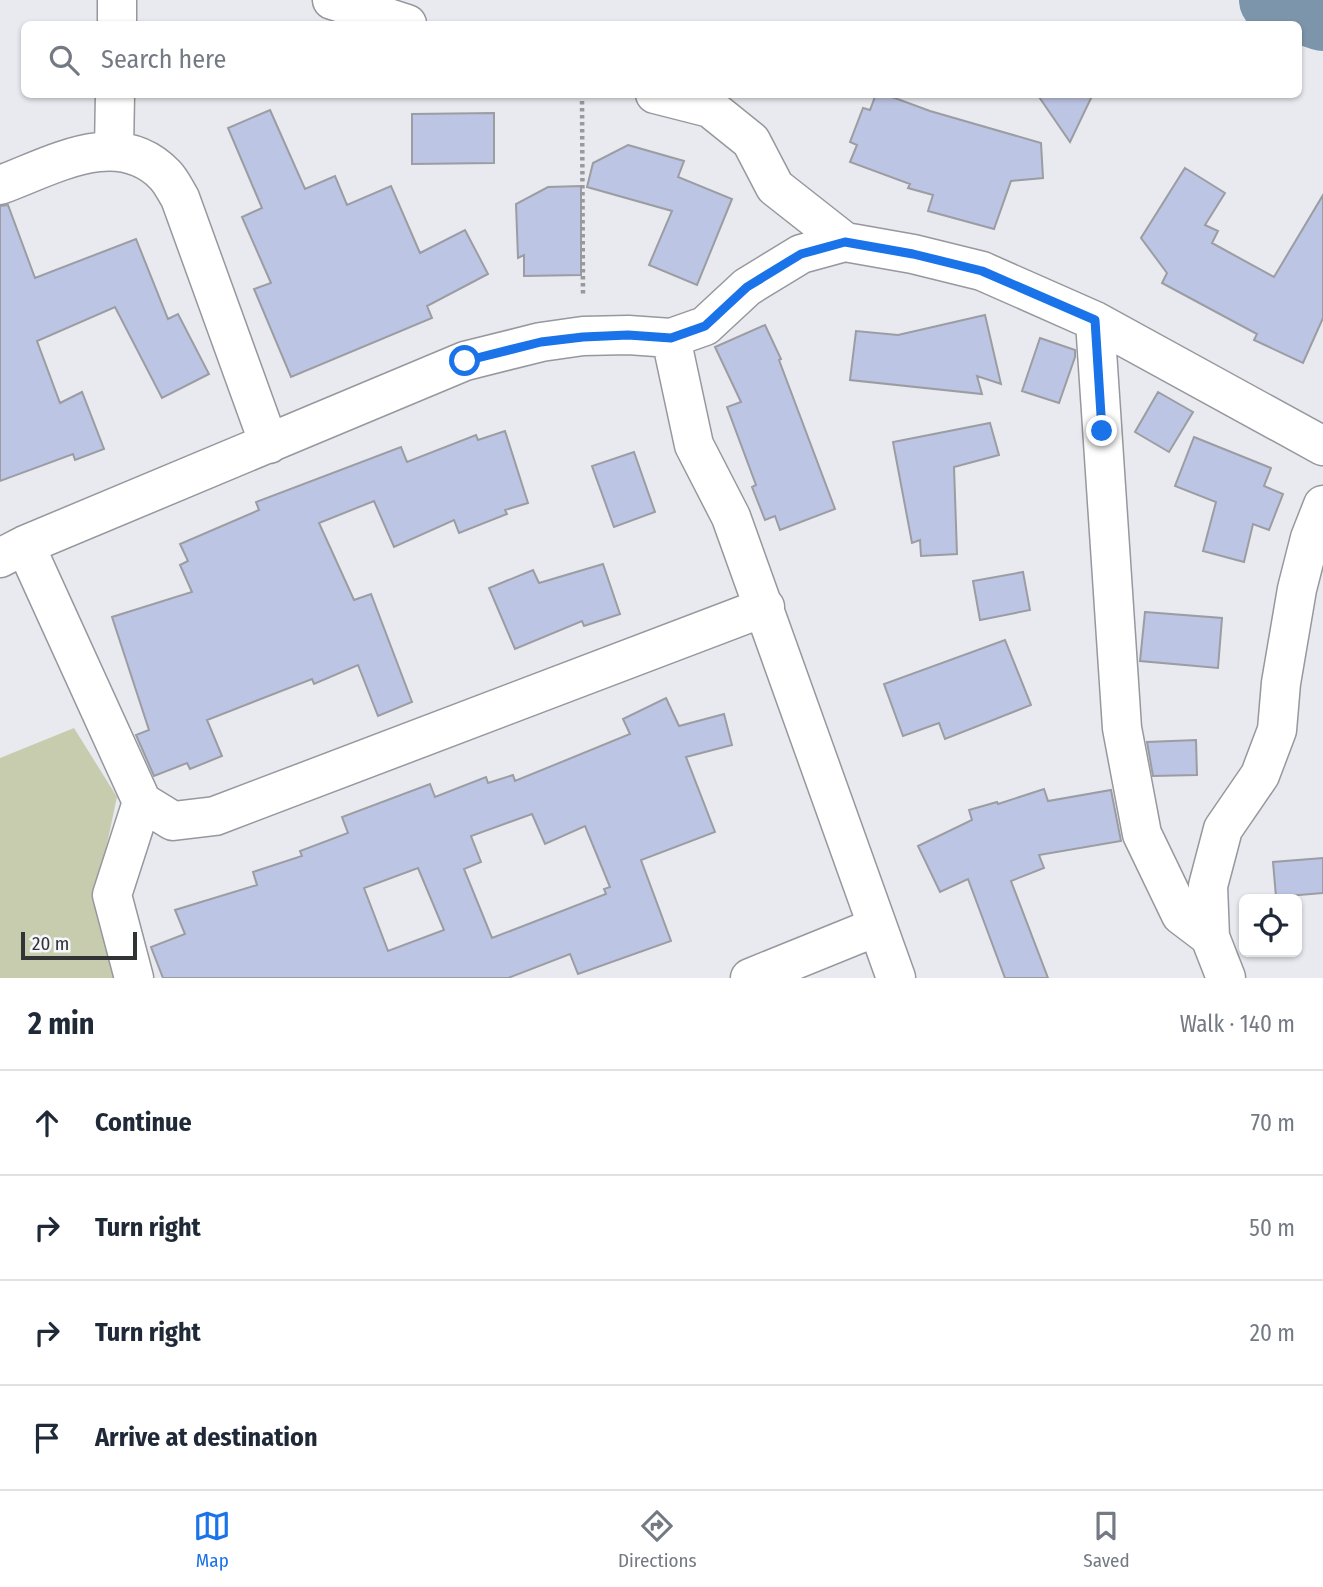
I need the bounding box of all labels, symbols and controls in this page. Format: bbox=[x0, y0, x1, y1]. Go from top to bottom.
search box bbox=[21, 21, 1302, 98]
icon: search bbox=[45, 41, 83, 79]
text: Search here bbox=[101, 44, 226, 75]
route start bbox=[449, 345, 480, 376]
route end bbox=[1086, 415, 1117, 446]
map controls bbox=[1239, 894, 1302, 957]
button: locate bbox=[1239, 894, 1302, 957]
scale bar bbox=[21, 929, 136, 961]
text: 20 m bbox=[32, 932, 69, 955]
text: 2 min bbox=[28, 1006, 95, 1042]
text: Walk · 140 m bbox=[1180, 1010, 1295, 1038]
icon: ahead bbox=[28, 1104, 66, 1142]
text: Continue bbox=[95, 1107, 192, 1138]
text: 70 m bbox=[1251, 1109, 1295, 1137]
icon: right bbox=[28, 1209, 66, 1247]
text: Turn right bbox=[95, 1212, 201, 1243]
text: 50 m bbox=[1249, 1214, 1295, 1242]
icon: right bbox=[28, 1314, 66, 1352]
text: Turn right bbox=[95, 1317, 201, 1348]
text: 20 m bbox=[1250, 1319, 1295, 1347]
icon: arrive bbox=[28, 1419, 66, 1457]
text: Arrive at destination bbox=[95, 1422, 318, 1453]
tab: Map bbox=[193, 1507, 231, 1572]
tab: Directions bbox=[618, 1507, 697, 1572]
tab: Saved bbox=[1083, 1507, 1130, 1572]

